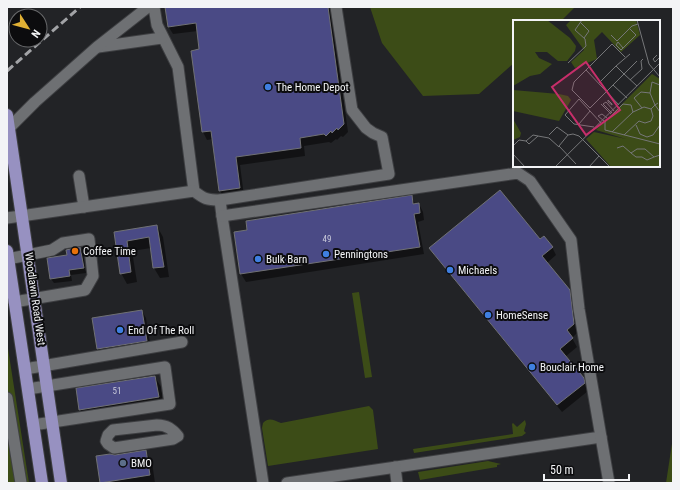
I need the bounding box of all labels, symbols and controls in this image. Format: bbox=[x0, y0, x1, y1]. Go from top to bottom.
north arrow bbox=[8, 8, 48, 48]
inset map bbox=[513, 20, 660, 167]
text: N bbox=[28, 27, 43, 40]
place label: The Home Depot bbox=[276, 81, 349, 94]
marker: The Home Depot bbox=[263, 82, 273, 92]
house number: 49 bbox=[323, 234, 331, 244]
place label: Coffee Time bbox=[83, 245, 136, 258]
marker: Coffee Time bbox=[70, 246, 80, 256]
place label: Penningtons bbox=[334, 248, 388, 261]
marker: Penningtons bbox=[321, 249, 331, 259]
street label: Woodlawn Road West bbox=[22, 252, 48, 346]
place label: Bulk Barn bbox=[266, 253, 307, 266]
marker: Bulk Barn bbox=[253, 254, 263, 264]
place label: Michaels bbox=[458, 264, 497, 277]
marker: Michaels bbox=[445, 265, 455, 275]
place label: HomeSense bbox=[496, 309, 548, 322]
marker: HomeSense bbox=[483, 310, 493, 320]
place label: End Of The Roll bbox=[128, 324, 194, 337]
marker: End Of The Roll bbox=[115, 325, 125, 335]
place label: Bouclair Home bbox=[540, 361, 604, 374]
marker: Bouclair Home bbox=[527, 362, 537, 372]
house number: 51 bbox=[113, 386, 121, 396]
scale bar bbox=[544, 456, 629, 482]
place label: BMO bbox=[131, 457, 152, 470]
marker: BMO bbox=[118, 458, 128, 468]
text: 50 m bbox=[550, 463, 574, 477]

